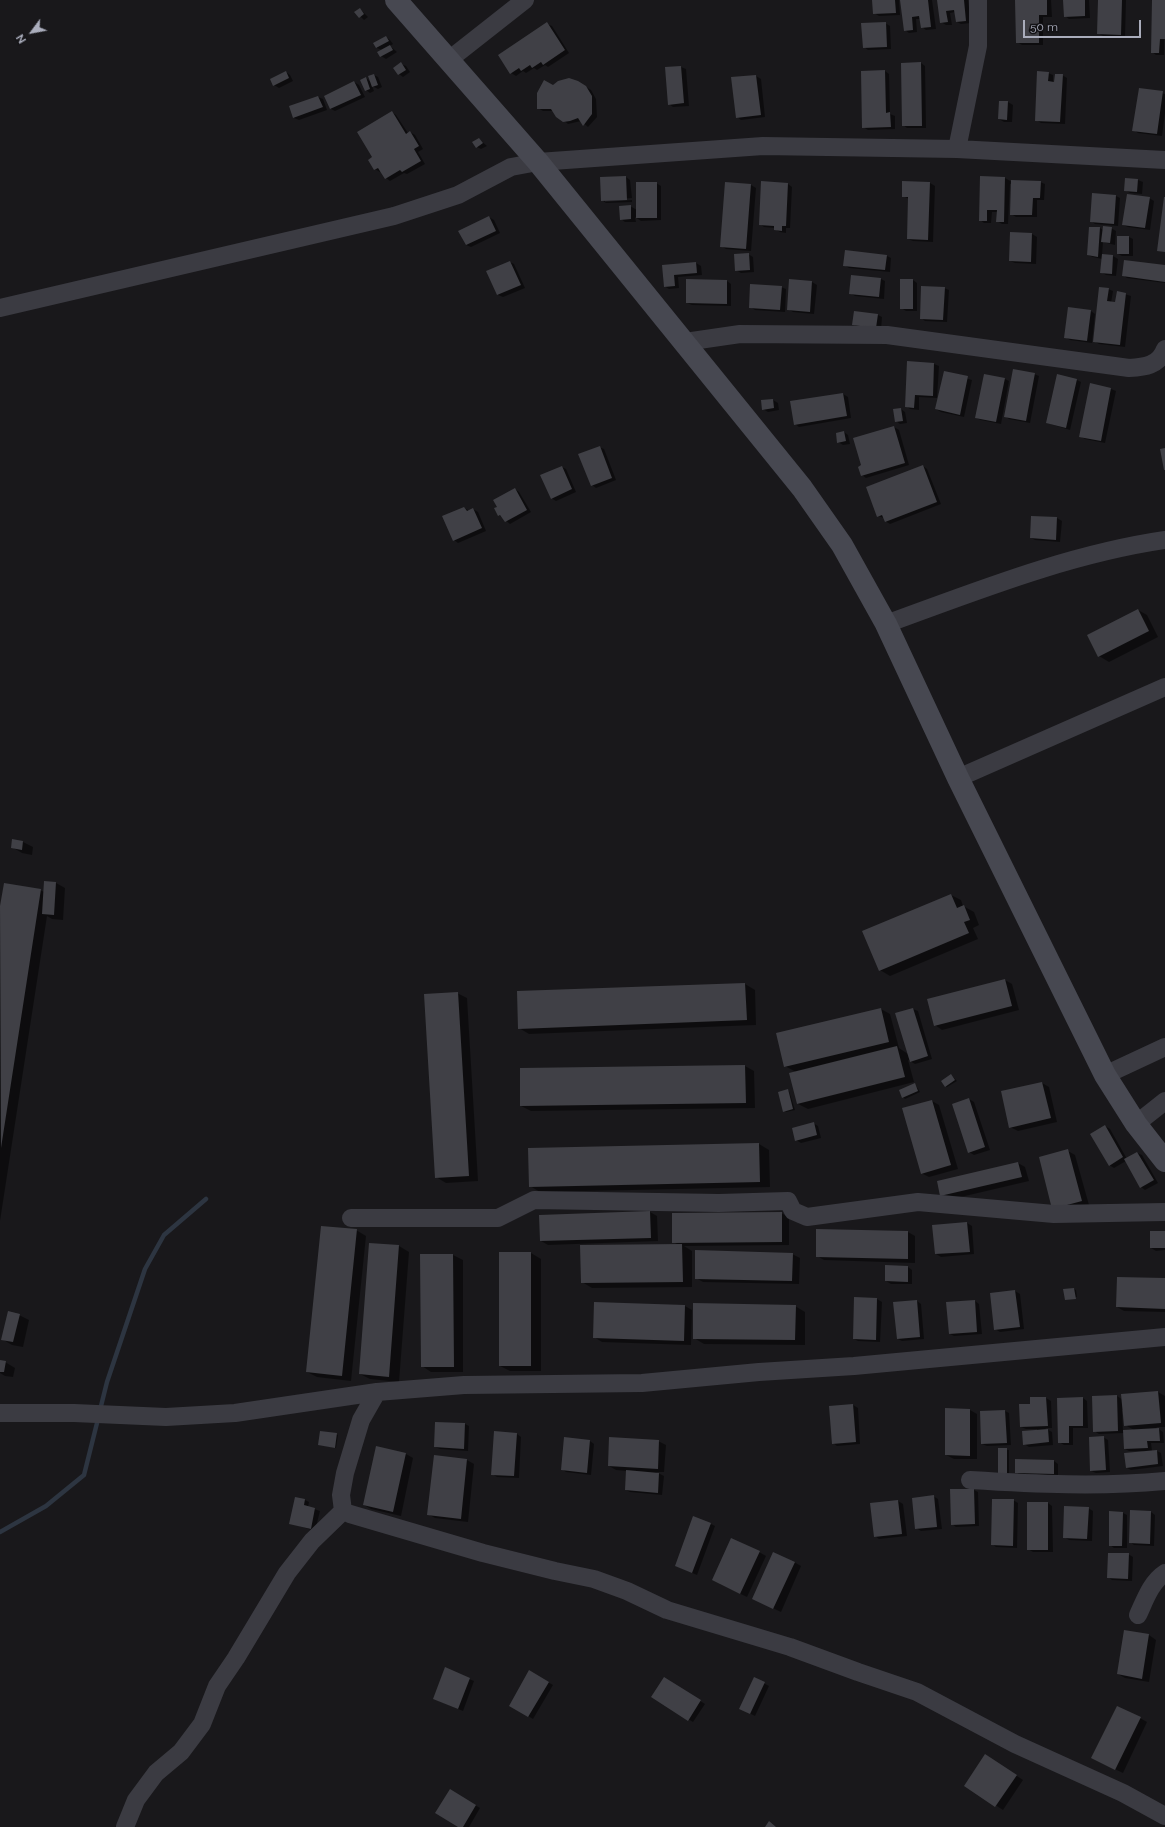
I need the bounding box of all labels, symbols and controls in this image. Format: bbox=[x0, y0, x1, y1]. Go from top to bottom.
north arrow bbox=[12, 12, 52, 52]
scale bar bbox=[1025, 12, 1143, 38]
text: 50 m bbox=[1030, 20, 1058, 34]
text: N bbox=[14, 32, 29, 46]

